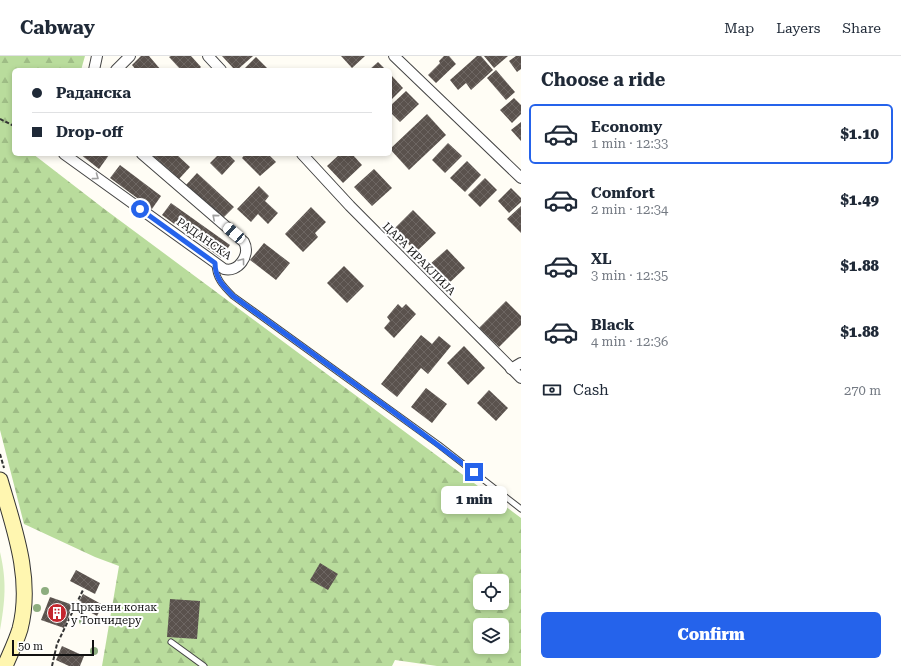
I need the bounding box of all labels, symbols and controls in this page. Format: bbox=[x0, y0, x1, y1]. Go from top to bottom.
text: Cabway bbox=[20, 16, 95, 39]
text: Map bbox=[724, 20, 754, 36]
text: Layers bbox=[776, 20, 820, 36]
text: Share bbox=[842, 20, 881, 36]
text: Choose a ride bbox=[541, 69, 665, 90]
text: Раданска bbox=[56, 84, 131, 102]
icon: car bbox=[543, 116, 579, 152]
text: Economy bbox=[591, 118, 662, 136]
text: Drop-off bbox=[56, 123, 123, 141]
text: $1.10 bbox=[840, 125, 879, 143]
text: 1 min · 12:33 bbox=[591, 136, 668, 151]
one-way arrow bbox=[91, 172, 98, 179]
icon: car bbox=[543, 182, 579, 218]
text: Comfort bbox=[591, 184, 655, 202]
text: $1.49 bbox=[840, 191, 879, 209]
route start bbox=[131, 200, 149, 218]
text: 2 min · 12:34 bbox=[591, 202, 668, 217]
one-way arrow bbox=[212, 214, 219, 221]
street label: РАДАНСКА bbox=[174, 215, 234, 263]
street label: ЦАРА ИРАКЛИЈА bbox=[380, 220, 458, 298]
car bbox=[221, 221, 247, 245]
icon: car bbox=[543, 248, 579, 284]
text: XL bbox=[591, 250, 612, 268]
text: $1.88 bbox=[840, 257, 879, 275]
one-way arrow bbox=[237, 259, 244, 266]
text: 3 min · 12:35 bbox=[591, 268, 668, 283]
icon: car bbox=[543, 314, 579, 350]
text: Black bbox=[591, 316, 634, 334]
text: $1.88 bbox=[840, 323, 879, 341]
text: 4 min · 12:36 bbox=[591, 334, 668, 349]
icon: cash bbox=[541, 379, 563, 401]
text: Cash bbox=[573, 381, 609, 399]
text: 270 m bbox=[844, 383, 881, 398]
route end bbox=[465, 463, 483, 481]
callout: 1 min bbox=[441, 486, 507, 514]
text: 1 min bbox=[456, 492, 492, 507]
map controls bbox=[473, 574, 509, 654]
button: locate bbox=[473, 574, 509, 610]
place label: Црквени конак у Топчидеру bbox=[71, 601, 157, 627]
building icon: Црквени конак у Топчидеру bbox=[46, 602, 68, 624]
button: Confirm bbox=[541, 612, 881, 658]
button: layers bbox=[473, 618, 509, 654]
scale bar bbox=[12, 638, 94, 657]
text: 50 m bbox=[18, 640, 43, 653]

